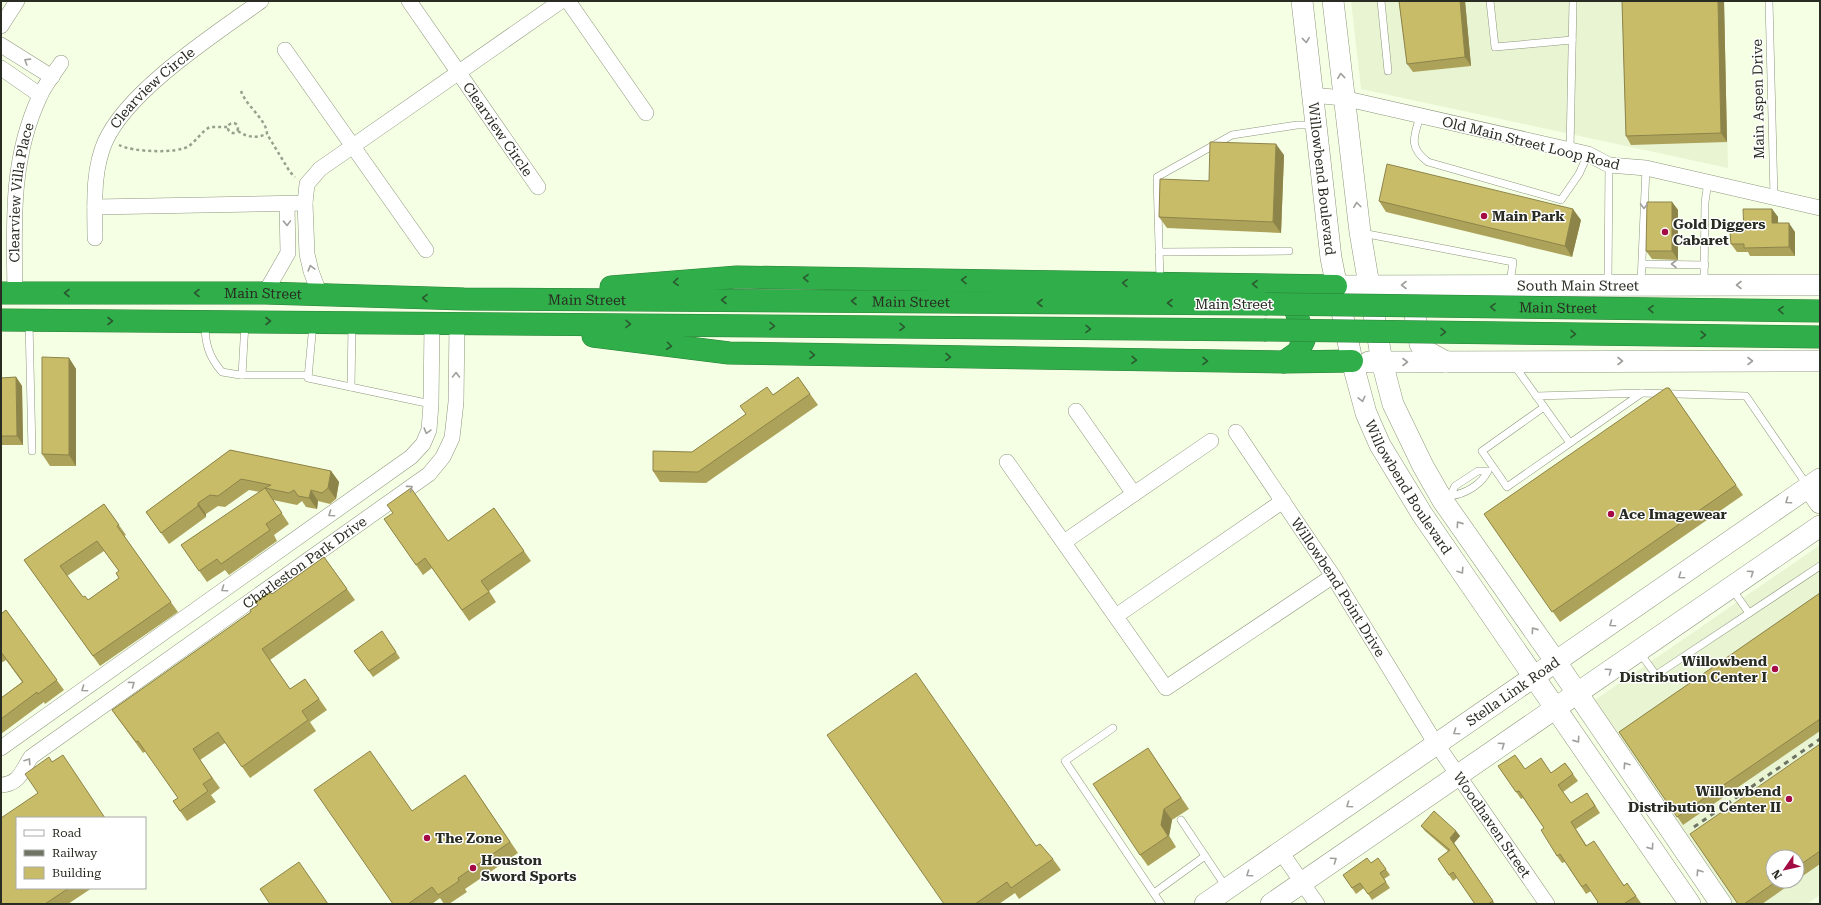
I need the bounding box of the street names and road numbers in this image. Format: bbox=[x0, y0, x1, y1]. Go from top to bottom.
street label: Main Aspen Drive bbox=[1749, 38, 1767, 159]
street label: Clearview Circle bbox=[107, 44, 198, 131]
street label: Clearview Circle bbox=[460, 79, 536, 180]
street label: Willowbend Boulevard bbox=[1305, 101, 1339, 256]
street label: Old Main Street Loop Road bbox=[1441, 113, 1621, 173]
street label: Clearview Villa Place bbox=[6, 120, 37, 263]
street label: South Main Street bbox=[1517, 277, 1639, 294]
street label: Main Street bbox=[224, 285, 302, 302]
street label: Main Street bbox=[548, 292, 626, 308]
street label: Main Street bbox=[872, 294, 950, 310]
street label: Main Street bbox=[1195, 296, 1273, 312]
street label: Main Street bbox=[1519, 299, 1597, 316]
street label: Willowbend Boulevard bbox=[1362, 417, 1455, 557]
street label: Charleston Park Drive bbox=[239, 513, 370, 612]
street label: Willowbend Point Drive bbox=[1288, 515, 1389, 660]
street label: Stella Link Road bbox=[1463, 654, 1562, 729]
street label: Woodhaven Street bbox=[1450, 769, 1534, 880]

